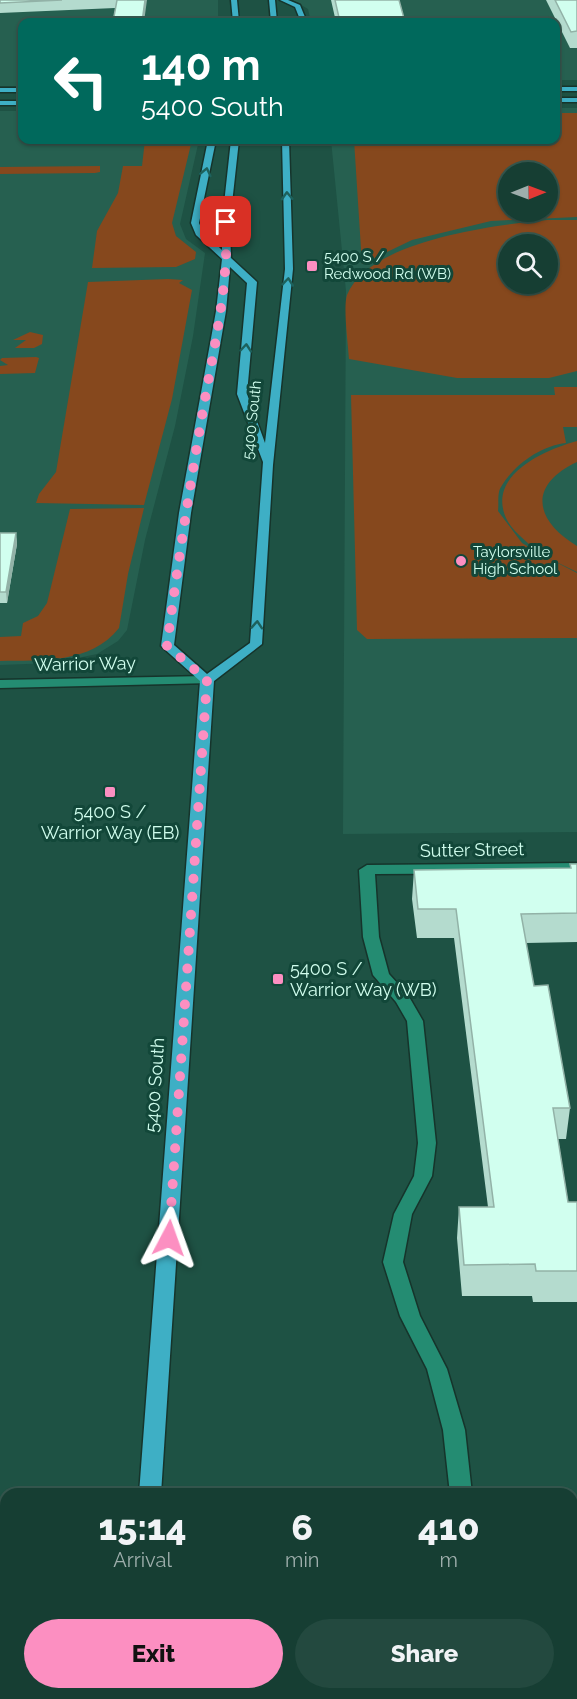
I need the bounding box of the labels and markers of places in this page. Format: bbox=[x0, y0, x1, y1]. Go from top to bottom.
pin bbox=[200, 196, 251, 247]
place label: 5400 S / Redwood Rd (WB) bbox=[324, 248, 451, 283]
marker: 5400 S / Redwood Rd (WB) bbox=[305, 259, 319, 273]
place label: Taylorsville High School bbox=[473, 543, 558, 578]
marker: Taylorsville High School bbox=[454, 554, 468, 568]
marker: 5400 S / Warrior Way (EB) bbox=[103, 785, 117, 799]
place label: 5400 S / Warrior Way (EB) bbox=[41, 801, 180, 843]
place label: 5400 S / Warrior Way (WB) bbox=[290, 958, 437, 1000]
marker: 5400 S / Warrior Way (WB) bbox=[271, 972, 285, 986]

